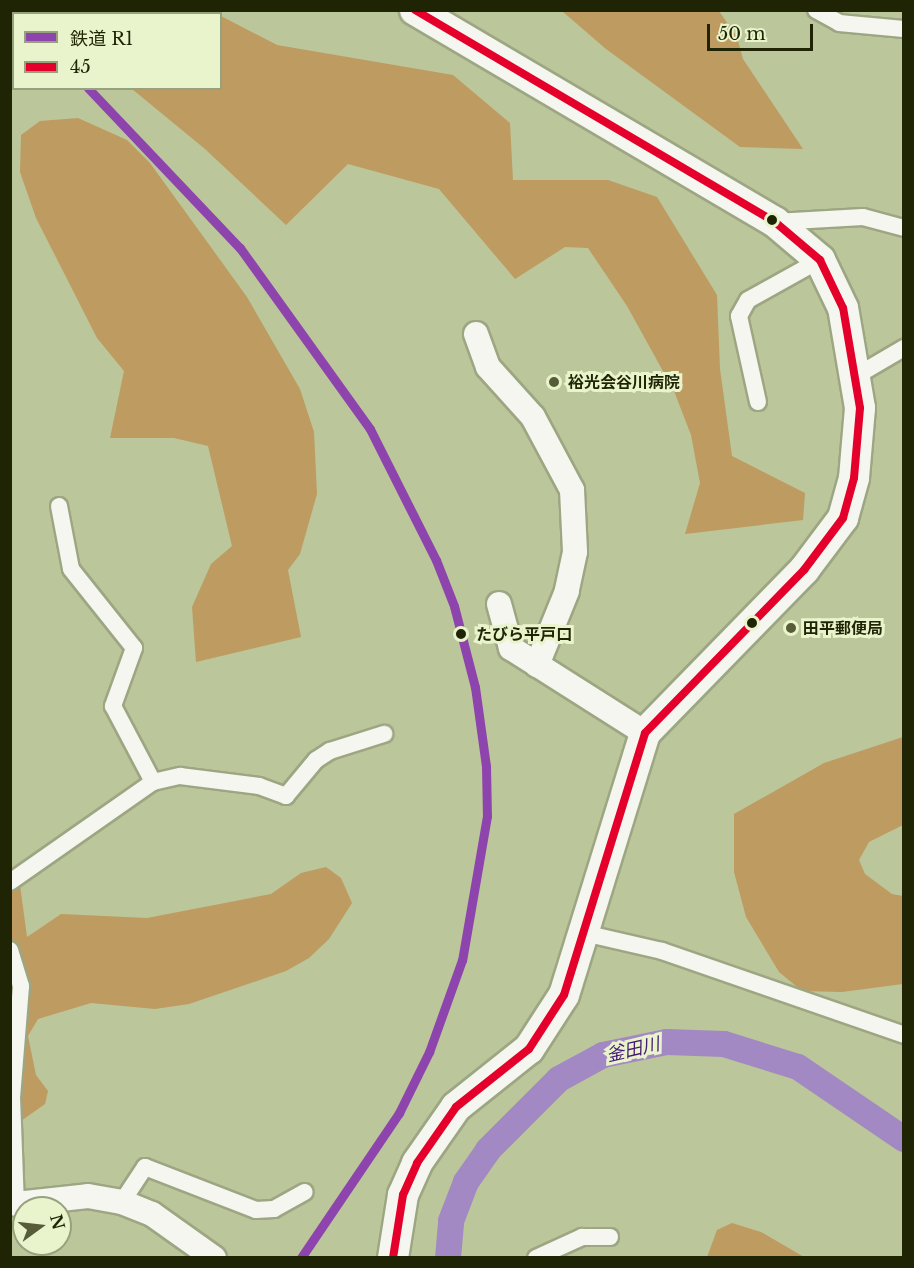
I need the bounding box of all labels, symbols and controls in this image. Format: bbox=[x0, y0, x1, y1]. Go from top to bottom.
legend bbox=[12, 12, 222, 90]
scale bar bbox=[710, 12, 816, 50]
text: 50 m bbox=[718, 23, 766, 45]
text: 鉄道 R1 bbox=[70, 28, 133, 50]
text: 45 bbox=[70, 56, 91, 78]
unlabelled marker bbox=[766, 214, 778, 226]
place label: 裕光会谷川病院 bbox=[568, 372, 680, 392]
marker: 裕光会谷川病院 bbox=[545, 373, 563, 391]
unlabelled marker bbox=[746, 617, 758, 629]
place label: 田平郵便局 bbox=[803, 618, 883, 638]
marker: 田平郵便局 bbox=[784, 621, 798, 635]
marker: たびら平戸口 bbox=[451, 624, 471, 644]
place label: たびら平戸口 bbox=[476, 624, 572, 644]
water label: 釜田川 bbox=[604, 1033, 662, 1067]
north arrow bbox=[12, 1196, 72, 1256]
text: N bbox=[46, 1212, 69, 1232]

